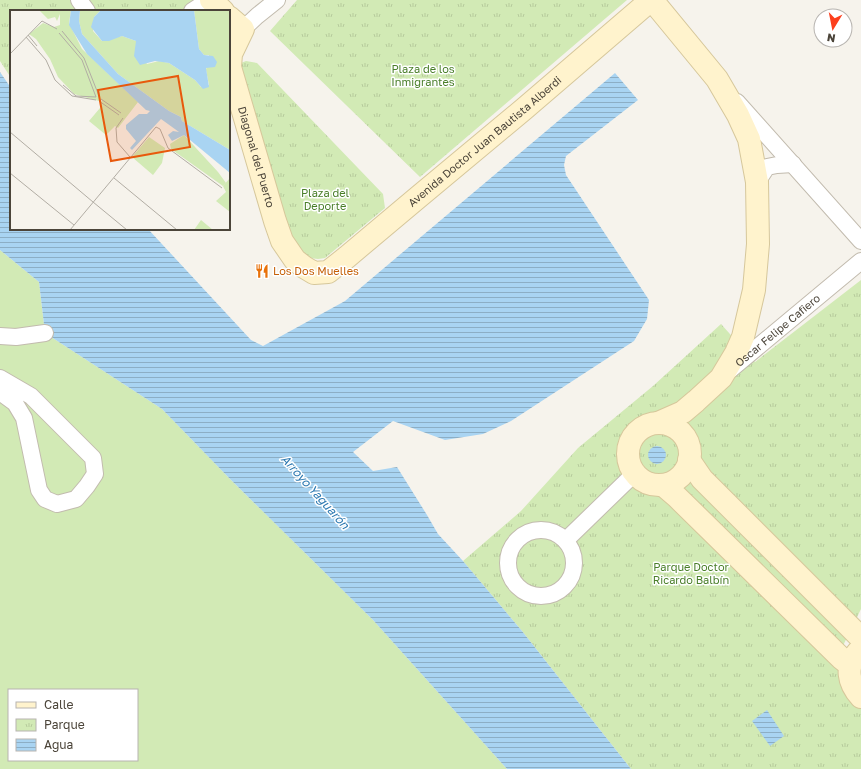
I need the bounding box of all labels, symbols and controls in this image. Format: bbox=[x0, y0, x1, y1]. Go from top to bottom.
north arrow bbox=[813, 8, 853, 48]
inset map bbox=[10, 10, 230, 230]
text: N bbox=[826, 31, 836, 45]
park label: Plaza de los Inmigrantes bbox=[391, 62, 455, 88]
street label: Avenida Doctor Juan Bautista Alberdi bbox=[405, 73, 564, 209]
street label: Diagonal del Puerto bbox=[236, 105, 278, 209]
park label: Plaza del Deporte bbox=[301, 186, 350, 212]
restaurant icon: Los Dos Muelles bbox=[254, 263, 270, 279]
place label: Los Dos Muelles bbox=[273, 264, 359, 277]
street label: Oscar Felipe Cafiero bbox=[732, 291, 823, 369]
water label: Arroyo Yaguarón bbox=[278, 451, 353, 532]
park label: Parque Doctor Ricardo Balbín bbox=[653, 560, 730, 586]
legend bbox=[8, 689, 138, 761]
text: Calle bbox=[44, 697, 74, 712]
text: Parque bbox=[44, 717, 85, 732]
text: Agua bbox=[44, 737, 73, 752]

